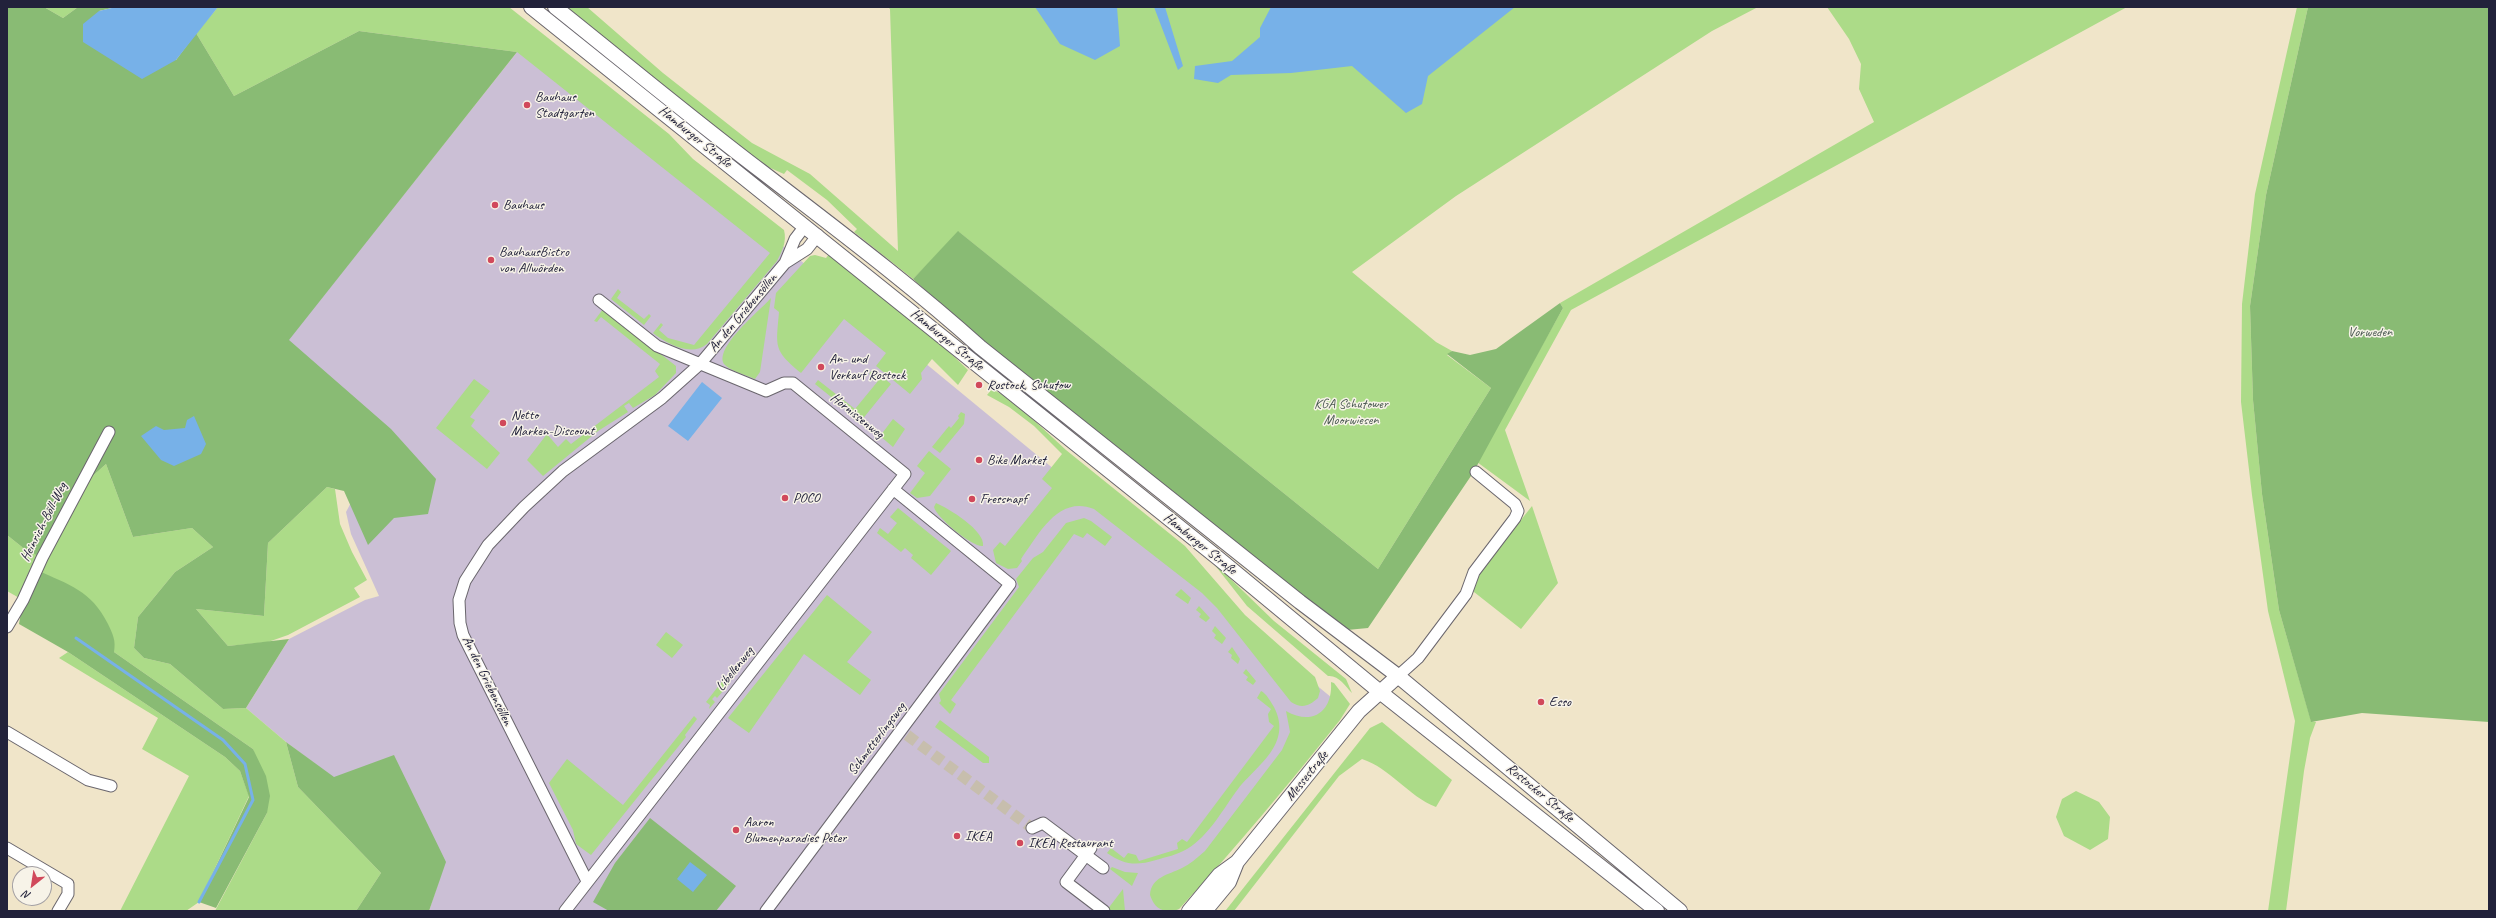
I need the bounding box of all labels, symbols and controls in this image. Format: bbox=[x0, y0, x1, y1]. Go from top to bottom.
place label: Bauhaus Stadtgarten bbox=[535, 89, 594, 122]
marker: Bauhaus Stadtgarten bbox=[522, 100, 532, 110]
street label: Hamburger Straße bbox=[655, 102, 735, 172]
place label: Bauhaus bbox=[503, 197, 544, 213]
marker: Bauhaus bbox=[490, 200, 500, 210]
place label: BauhausBistro von Allwörden bbox=[499, 244, 569, 276]
marker: BauhausBistro von Allwörden bbox=[486, 255, 496, 265]
street label: An den Griebensöllen bbox=[705, 270, 781, 356]
street label: Hamburger Straße bbox=[907, 305, 987, 375]
park label: Vorweden bbox=[2348, 324, 2392, 340]
place label: An- und Verkauf Rostock bbox=[829, 351, 905, 384]
marker: An- und Verkauf Rostock bbox=[816, 362, 826, 372]
place label: Rostock, Schutow bbox=[987, 377, 1070, 393]
marker: Rostock, Schutow bbox=[974, 380, 984, 390]
street label: Hornissenweg bbox=[827, 389, 887, 443]
park label: KGA Schutower Moorwiesen bbox=[1314, 396, 1388, 428]
place label: Netto Marken-Discount bbox=[511, 407, 594, 440]
marker: Netto Marken-Discount bbox=[498, 418, 508, 428]
place label: Bike Market bbox=[987, 452, 1046, 468]
marker: Bike Market bbox=[974, 455, 984, 465]
street label: Heinrich-Böll-Weg bbox=[17, 480, 71, 564]
place label: POCO bbox=[793, 490, 820, 506]
place label: Fressnapf bbox=[980, 491, 1027, 507]
marker: POCO bbox=[780, 493, 790, 503]
marker: Fressnapf bbox=[967, 494, 977, 504]
street label: Hamburger Straße bbox=[1160, 509, 1240, 579]
street label: An den Griebensöllen bbox=[458, 633, 516, 729]
street label: Libellenweg bbox=[712, 643, 758, 695]
place label: Esso bbox=[1549, 694, 1571, 710]
marker: Esso bbox=[1536, 697, 1546, 707]
street label: Schmetterlingsweg bbox=[844, 699, 910, 779]
street label: Messestraße bbox=[1282, 748, 1332, 804]
street label: Rostocker Straße bbox=[1503, 760, 1577, 826]
place label: Aaron Blumenparadies Peter bbox=[744, 814, 846, 846]
marker: Aaron Blumenparadies Peter bbox=[731, 825, 741, 835]
place label: IKEA bbox=[965, 828, 992, 844]
marker: IKEA bbox=[952, 831, 962, 841]
place label: IKEA Restaurant bbox=[1028, 835, 1113, 851]
marker: IKEA Restaurant bbox=[1015, 838, 1025, 848]
north arrow bbox=[12, 866, 52, 906]
text: N bbox=[20, 888, 33, 903]

